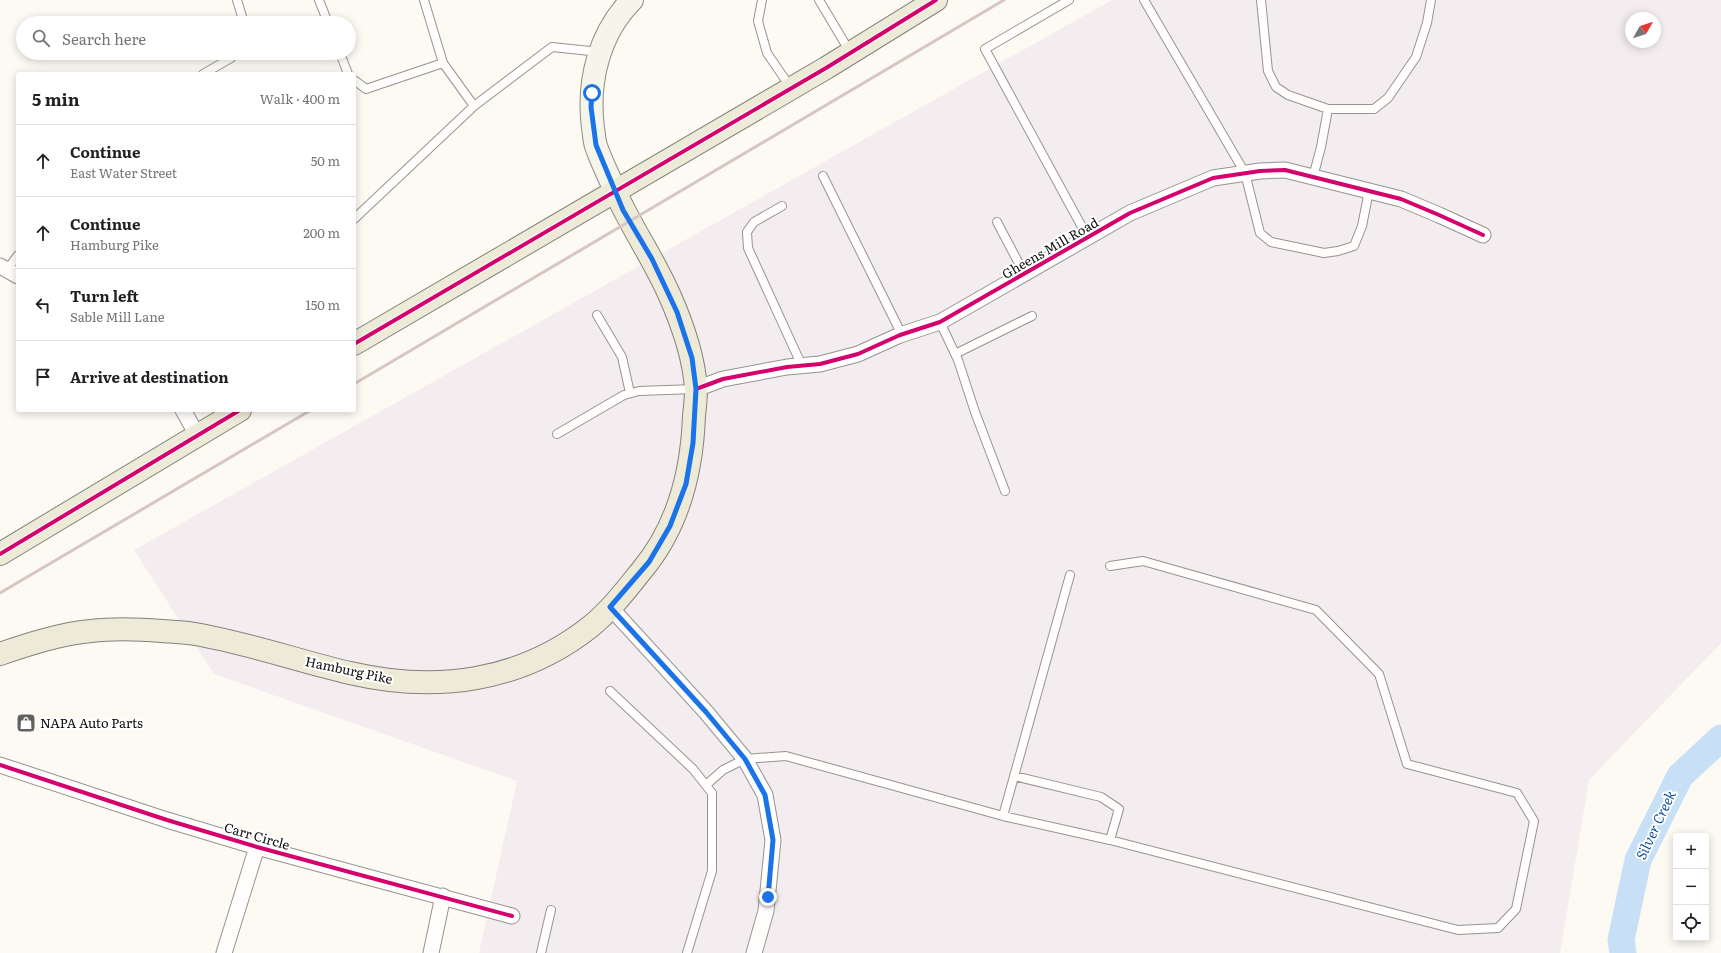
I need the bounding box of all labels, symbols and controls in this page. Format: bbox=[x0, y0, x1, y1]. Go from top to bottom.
north arrow bbox=[1625, 12, 1661, 48]
search box bbox=[16, 16, 356, 60]
icon: search bbox=[30, 27, 52, 49]
text: Search here bbox=[62, 27, 146, 50]
route start bbox=[583, 84, 601, 102]
text: 5 min bbox=[32, 86, 80, 111]
text: Walk · 400 m bbox=[260, 89, 340, 108]
text: Continue bbox=[70, 140, 140, 163]
icon: ahead bbox=[32, 150, 54, 172]
text: 50 m bbox=[311, 151, 340, 170]
text: East Water Street bbox=[70, 163, 177, 182]
text: Continue bbox=[70, 212, 140, 235]
street label: Gheens Mill Road bbox=[998, 212, 1102, 283]
icon: ahead bbox=[32, 222, 54, 244]
text: 200 m bbox=[303, 223, 340, 242]
text: Hamburg Pike bbox=[70, 235, 159, 254]
text: Turn left bbox=[70, 284, 139, 307]
icon: left bbox=[32, 294, 54, 316]
text: 150 m bbox=[305, 295, 340, 314]
text: Sable Mill Lane bbox=[70, 307, 165, 326]
text: Arrive at destination bbox=[70, 365, 229, 388]
icon: arrive bbox=[32, 366, 54, 388]
street label: Hamburg Pike bbox=[304, 651, 395, 688]
shop icon: NAPA Auto Parts bbox=[15, 712, 37, 734]
place label: NAPA Auto Parts bbox=[40, 713, 143, 732]
water label: Silver Creek bbox=[1630, 786, 1680, 862]
street label: Carr Circle bbox=[222, 817, 292, 854]
map controls bbox=[1673, 833, 1709, 941]
button: + bbox=[1673, 833, 1709, 869]
button: − bbox=[1673, 869, 1709, 905]
route end bbox=[759, 888, 777, 906]
button: locate bbox=[1673, 905, 1709, 941]

